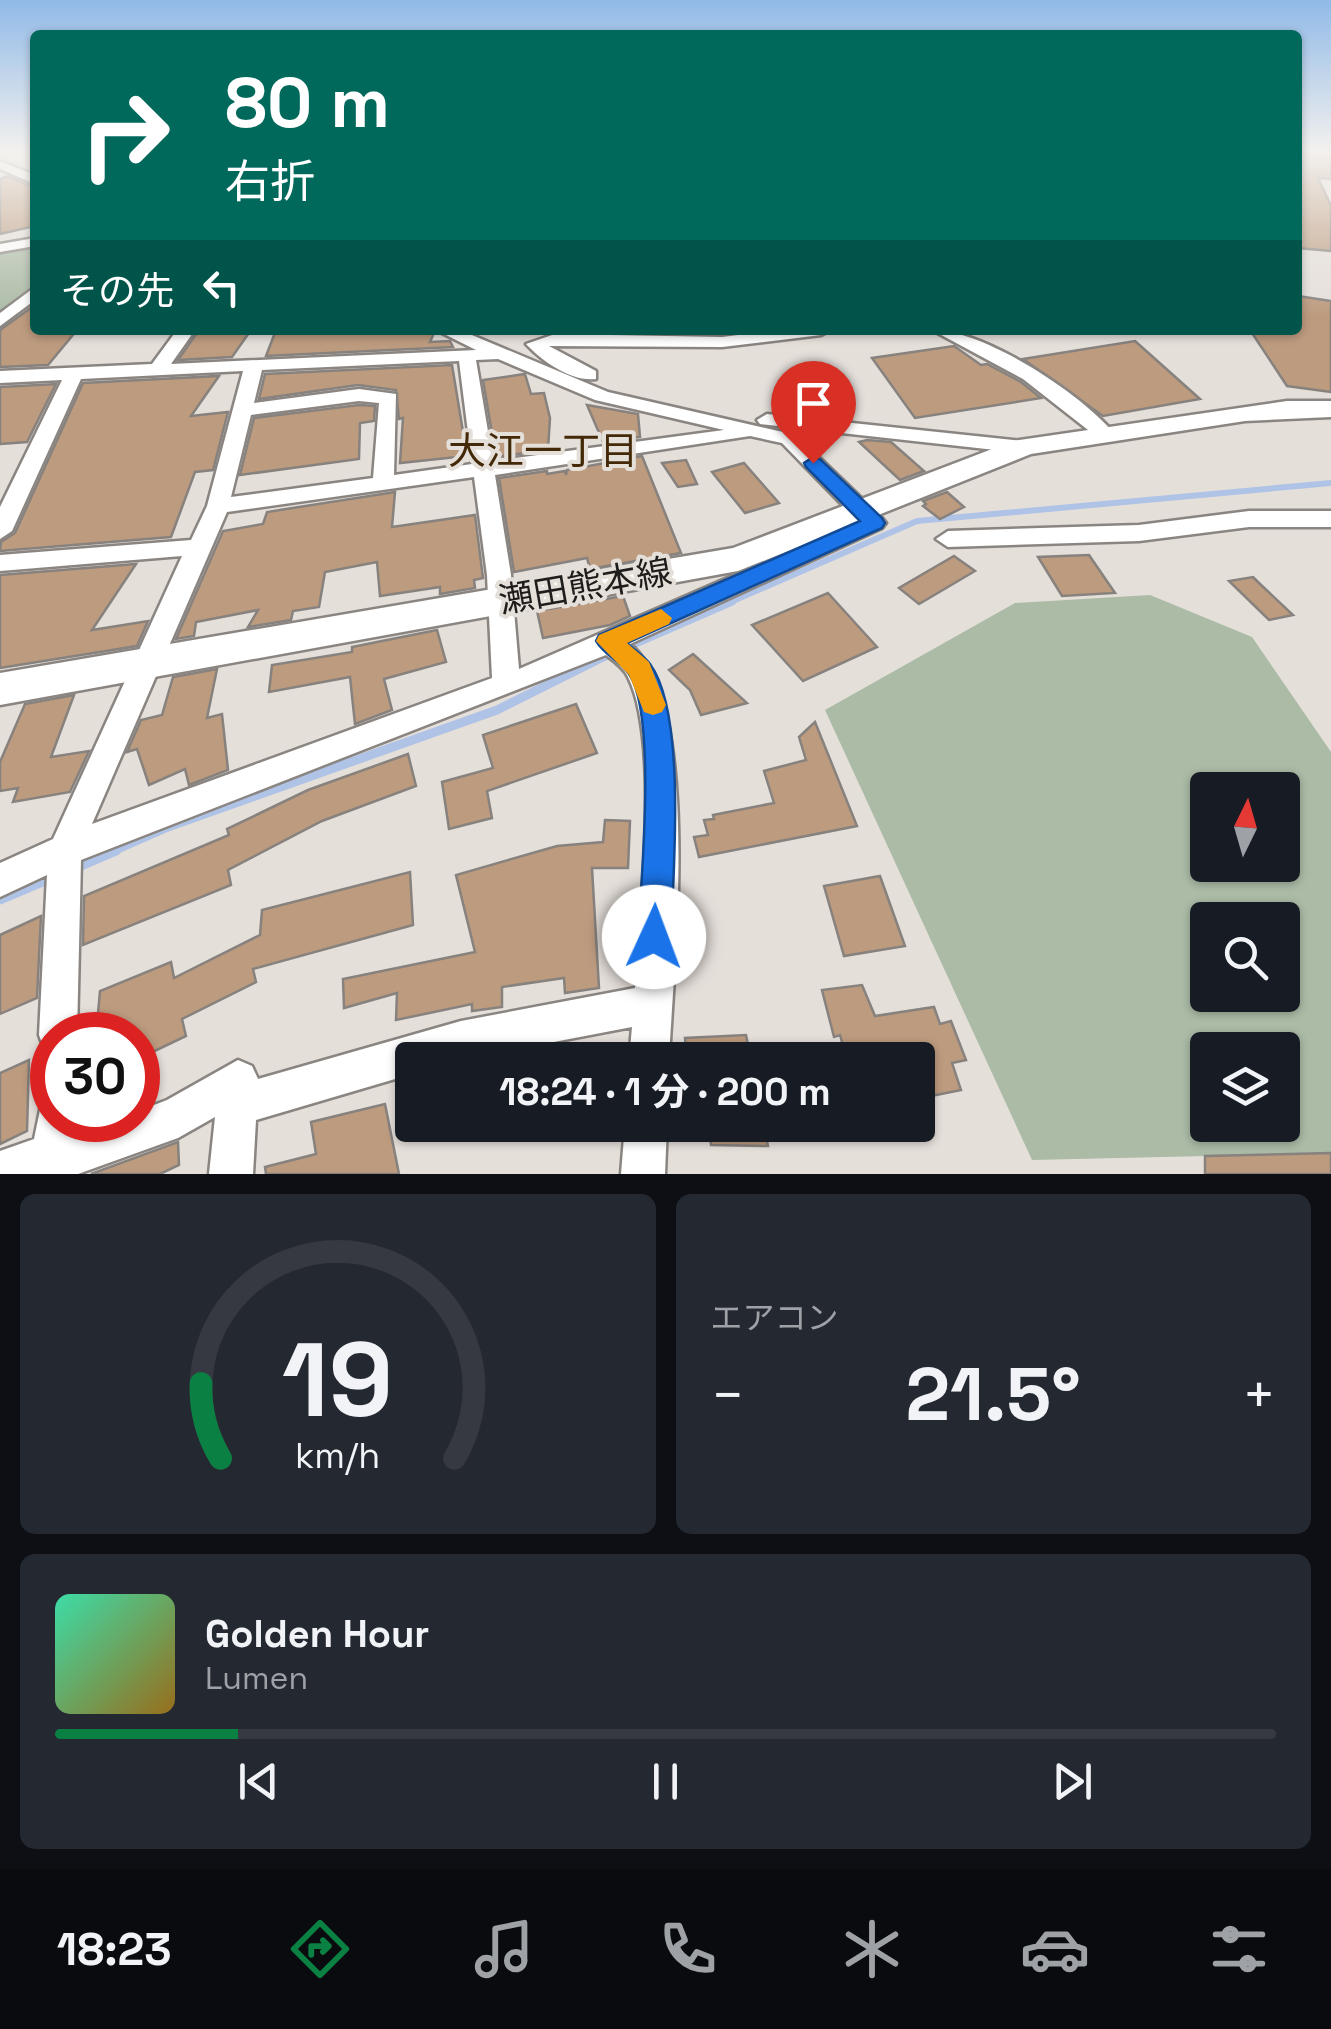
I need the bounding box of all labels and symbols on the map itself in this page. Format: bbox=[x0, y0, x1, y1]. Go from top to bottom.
pin bbox=[771, 361, 856, 464]
district label: 大江一丁目 bbox=[448, 427, 638, 475]
street label: 瀬田熊本線 bbox=[495, 549, 675, 623]
north arrow bbox=[1190, 772, 1300, 882]
position arrow bbox=[602, 885, 706, 989]
speed limit sign: 30 bbox=[30, 1012, 160, 1142]

